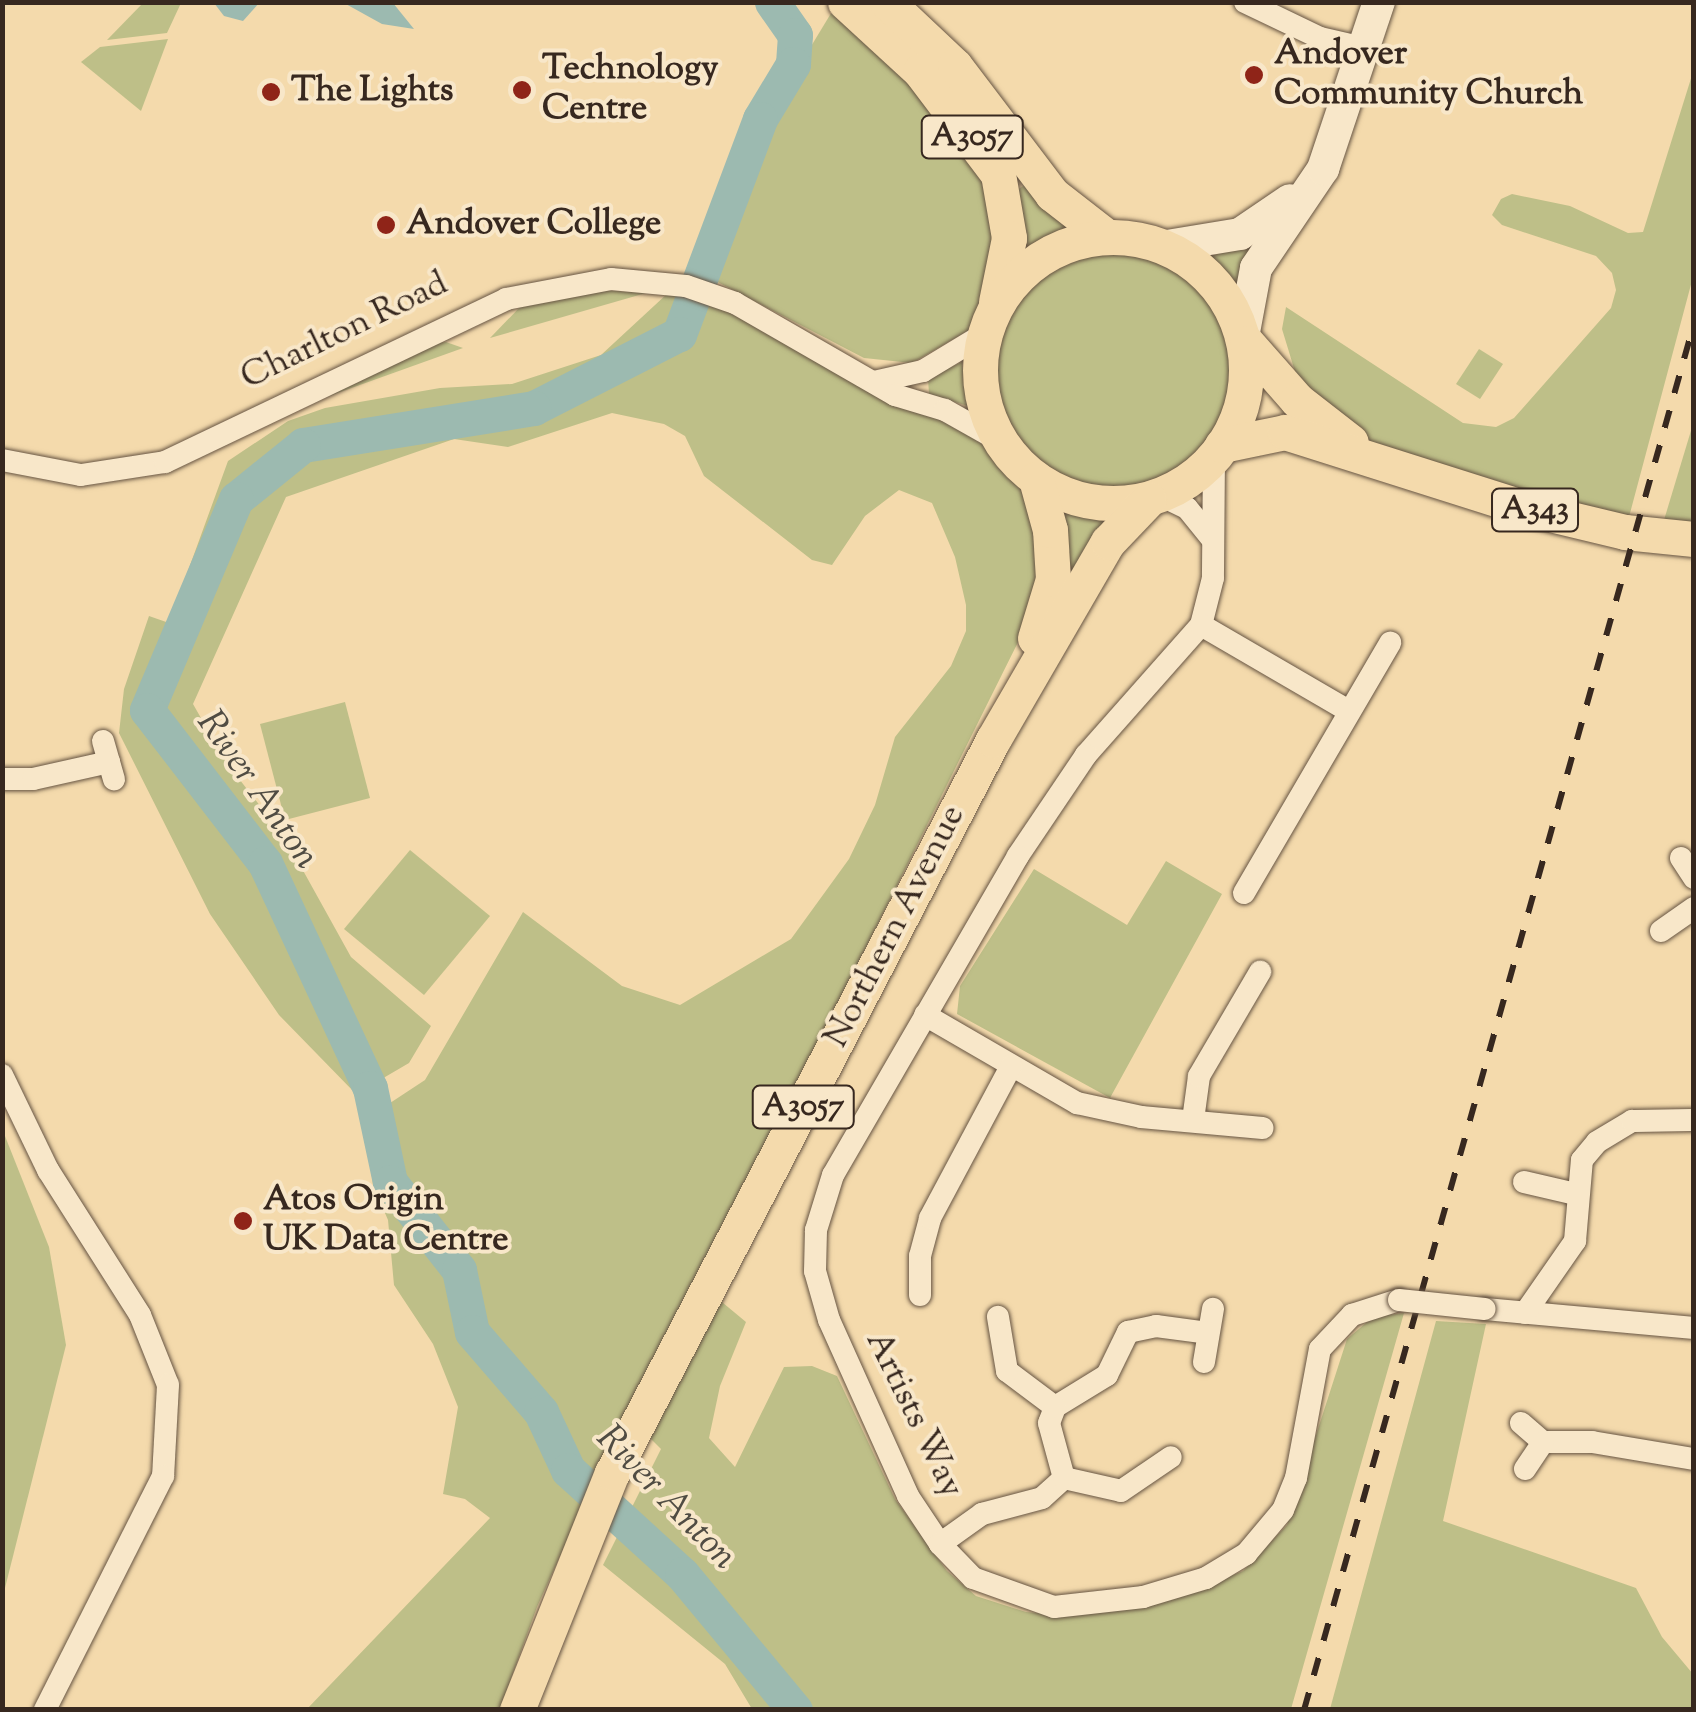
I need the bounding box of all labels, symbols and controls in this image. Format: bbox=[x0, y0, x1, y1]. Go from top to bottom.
place label: Andover Community Church bbox=[1274, 34, 1583, 116]
place label: Technology Centre bbox=[542, 49, 718, 131]
marker: Andover Community Church bbox=[1243, 64, 1265, 86]
place label: The Lights bbox=[291, 71, 453, 113]
marker: Technology Centre bbox=[511, 79, 533, 101]
marker: The Lights bbox=[260, 81, 282, 103]
road number: A3057 bbox=[920, 110, 1024, 164]
place label: Andover College bbox=[406, 204, 661, 246]
marker: Andover College bbox=[375, 214, 397, 236]
street label: Charlton Road bbox=[235, 264, 455, 400]
road number: A343 bbox=[1490, 483, 1580, 537]
water label: River Anton bbox=[185, 703, 327, 879]
street label: Northern Avenue bbox=[817, 799, 975, 1055]
road number: A3057 bbox=[750, 1080, 856, 1134]
place label: Atos Origin UK Data Centre bbox=[263, 1180, 509, 1262]
marker: Atos Origin UK Data Centre bbox=[232, 1210, 254, 1232]
street label: Artists Way bbox=[855, 1325, 971, 1505]
water label: River Anton bbox=[585, 1417, 745, 1581]

